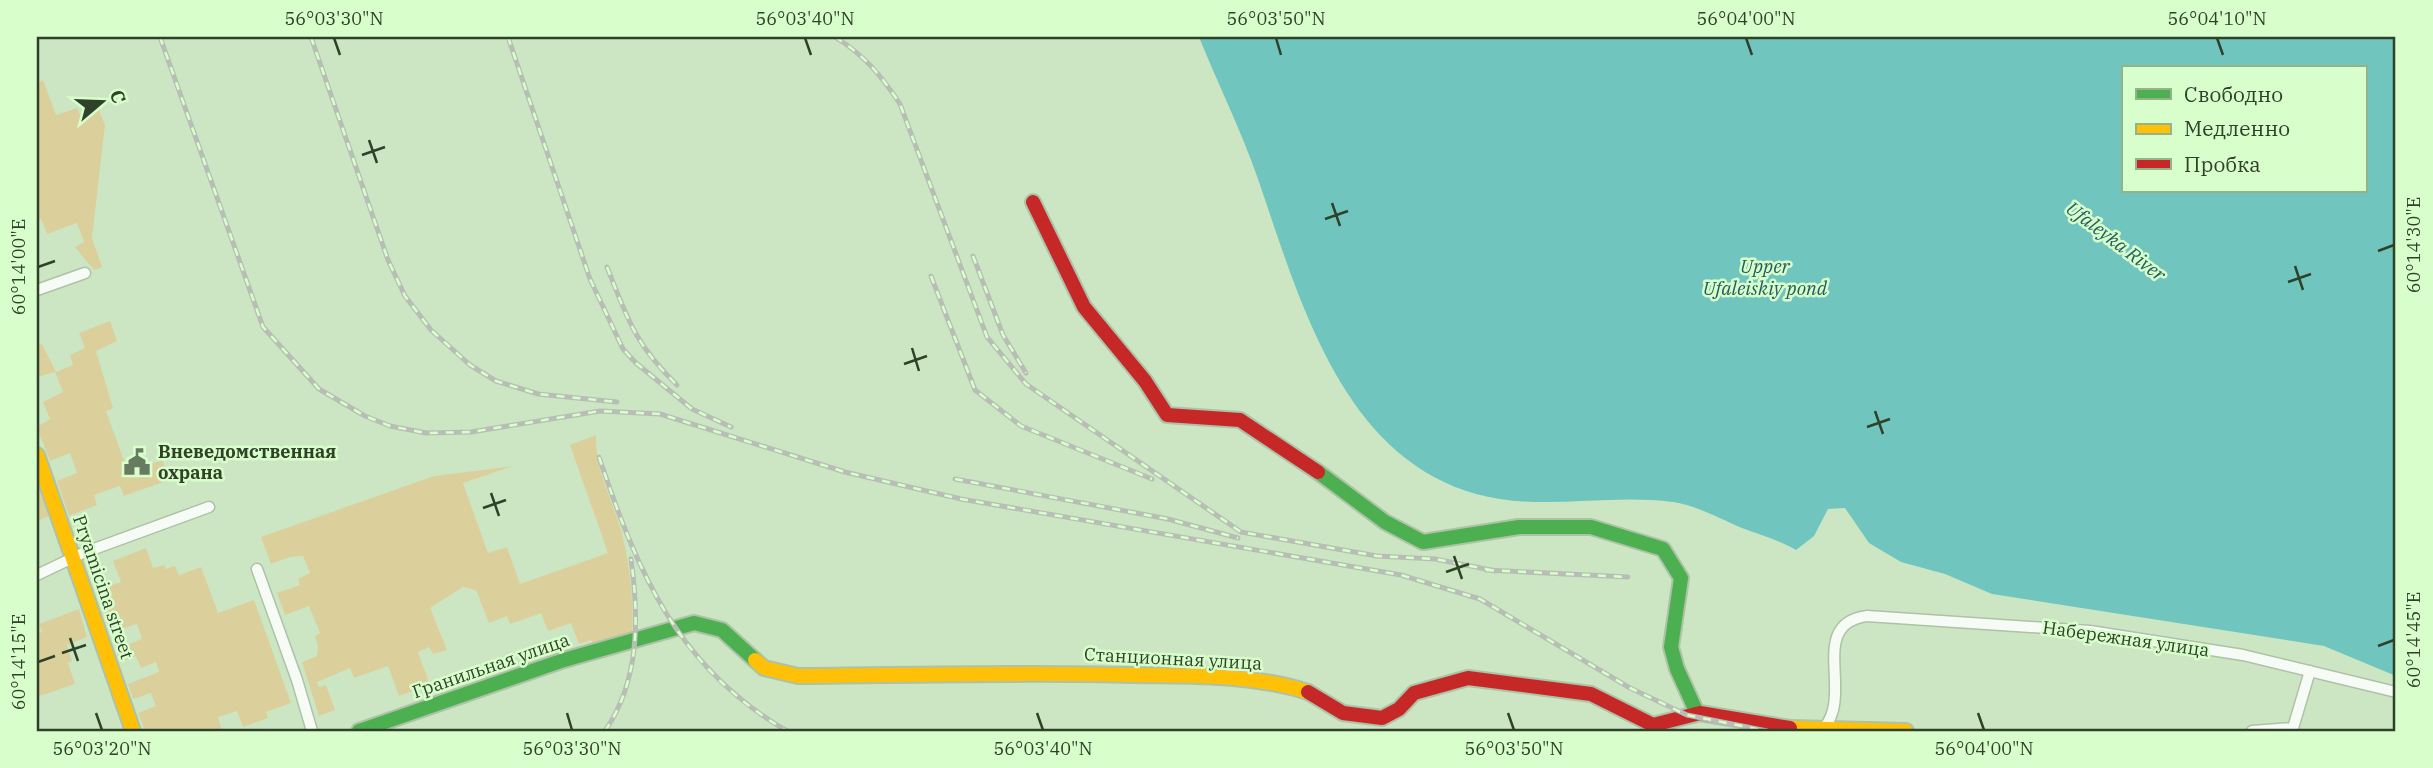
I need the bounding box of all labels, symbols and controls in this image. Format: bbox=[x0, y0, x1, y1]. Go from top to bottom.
text: 56°03'30"N bbox=[285, 7, 384, 30]
text: 56°03'40"N bbox=[756, 7, 855, 30]
text: 56°03'50"N bbox=[1227, 7, 1326, 30]
text: 56°04'00"N bbox=[1697, 7, 1796, 30]
text: 56°04'10"N bbox=[2168, 7, 2267, 30]
north arrow bbox=[66, 66, 136, 136]
legend bbox=[2122, 66, 2366, 192]
text: Свободно bbox=[2184, 80, 2283, 108]
text: С bbox=[105, 87, 131, 106]
text: Медленно bbox=[2184, 114, 2290, 142]
text: Пробка bbox=[2184, 150, 2261, 178]
water label: Ufaleyka River bbox=[2061, 196, 2171, 287]
text: 60°14'30"E bbox=[2402, 197, 2425, 293]
text: 60°14'00"E bbox=[7, 219, 30, 315]
water label: Upper Ufaleiskiy pond bbox=[1703, 254, 1828, 300]
place label: Вневедомственная охрана bbox=[158, 440, 336, 484]
public building icon: Вневедомственная охрана bbox=[122, 447, 152, 477]
street label: Pryamicina street bbox=[68, 512, 139, 662]
text: 60°14'45"E bbox=[2402, 592, 2425, 688]
text: 60°14'15"E bbox=[7, 614, 30, 710]
street label: Набережная улица bbox=[2041, 615, 2211, 662]
street label: Гранильная улица bbox=[409, 628, 573, 703]
street label: Станционная улица bbox=[1083, 642, 1263, 675]
text: 56°03'20"N bbox=[53, 737, 152, 760]
text: 56°03'30"N bbox=[523, 737, 622, 760]
text: 56°03'40"N bbox=[994, 737, 1093, 760]
text: 56°03'50"N bbox=[1465, 737, 1564, 760]
text: 56°04'00"N bbox=[1935, 737, 2034, 760]

